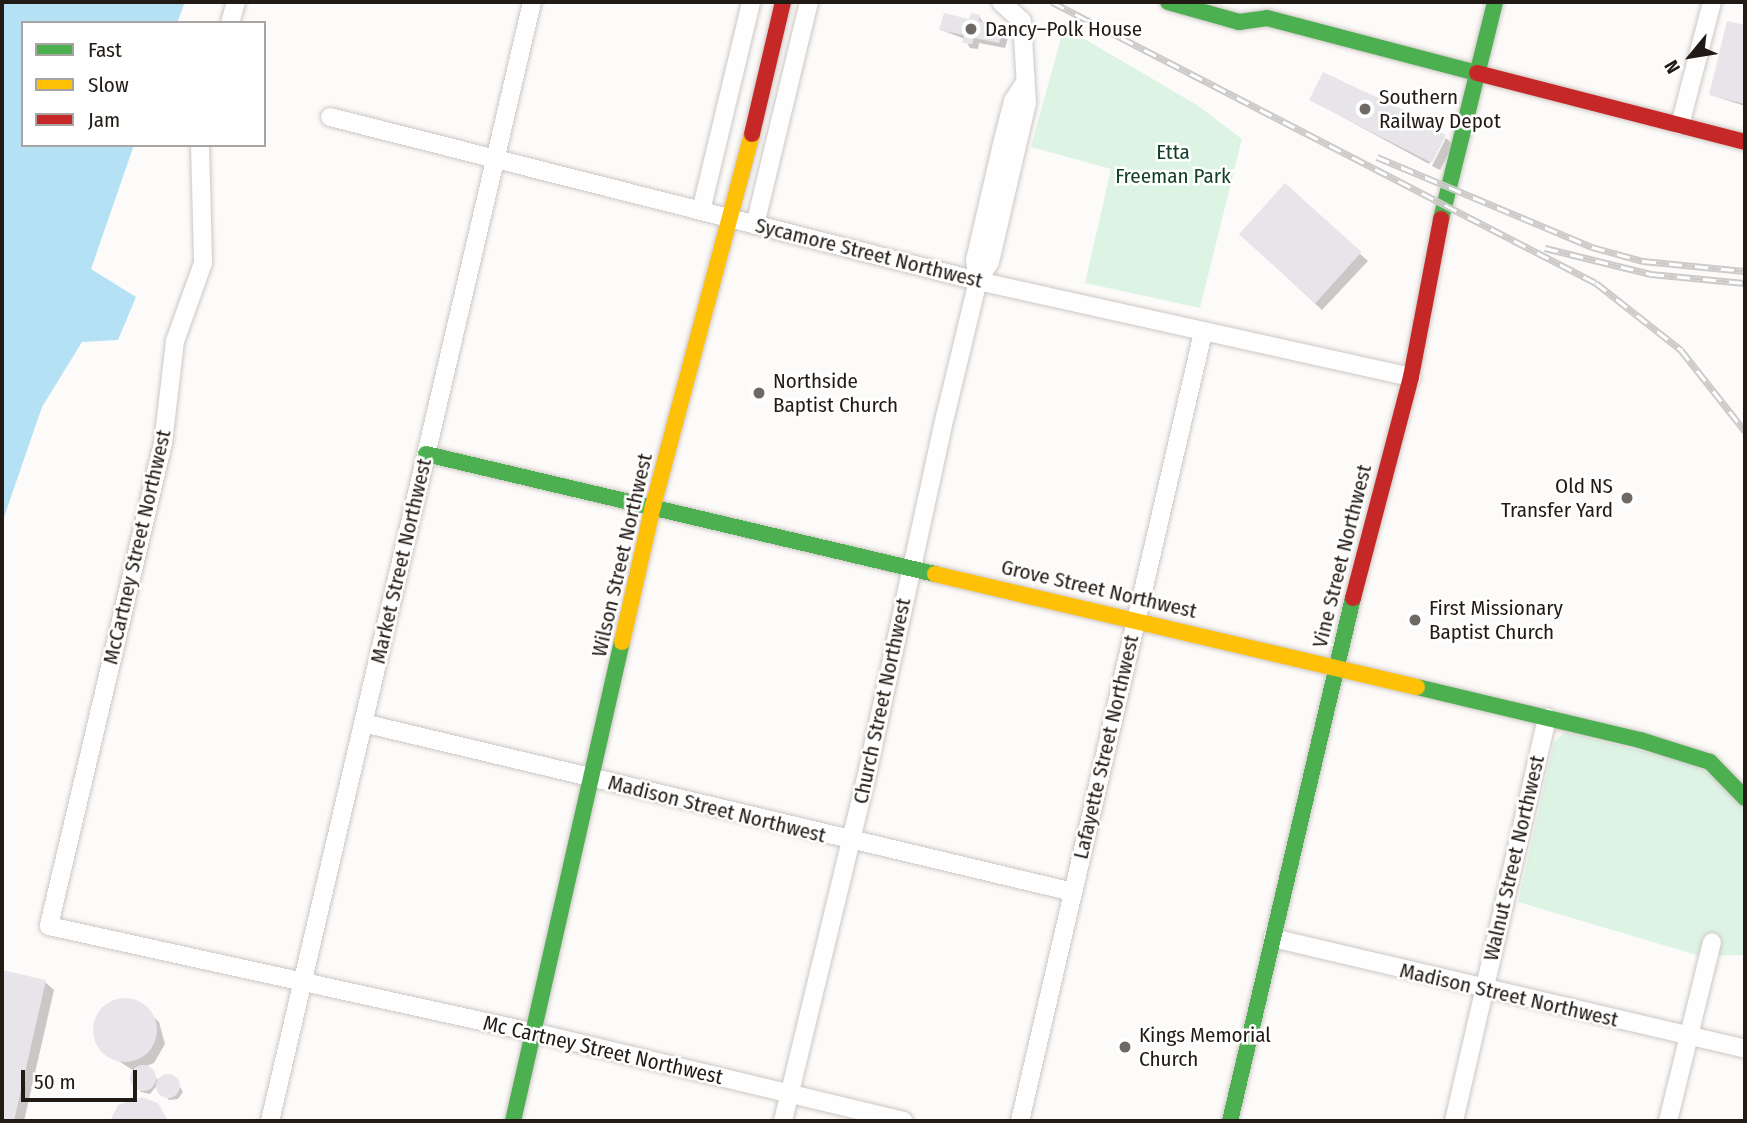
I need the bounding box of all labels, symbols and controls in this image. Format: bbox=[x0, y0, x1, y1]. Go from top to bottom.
place label: Dancy–Polk House bbox=[985, 16, 1142, 42]
legend bbox=[21, 21, 266, 147]
marker: Dancy–Polk House bbox=[963, 21, 979, 37]
north arrow bbox=[1656, 21, 1726, 91]
text: Fast bbox=[88, 37, 122, 63]
text: N bbox=[1660, 56, 1685, 77]
text: Slow bbox=[88, 72, 129, 98]
place label: Southern Railway Depot bbox=[1379, 84, 1501, 134]
marker: Southern Railway Depot bbox=[1357, 101, 1373, 117]
text: Jam bbox=[88, 107, 120, 133]
park label: Etta Freeman Park bbox=[1115, 139, 1231, 189]
street label: Sycamore Street Northwest bbox=[753, 213, 985, 293]
place label: Northside Baptist Church bbox=[773, 368, 898, 418]
marker: Northside Baptist Church bbox=[751, 385, 767, 401]
street label: McCartney Street Northwest bbox=[98, 427, 176, 667]
street label: Wilson Street Northwest bbox=[586, 451, 658, 659]
street label: Market Street Northwest bbox=[365, 456, 437, 666]
street label: Vine Street Northwest bbox=[1307, 462, 1377, 650]
place label: Old NS Transfer Yard bbox=[1501, 473, 1613, 523]
marker: Old NS Transfer Yard bbox=[1619, 490, 1635, 506]
street label: Grove Street Northwest bbox=[999, 554, 1199, 624]
place label: First Missionary Baptist Church bbox=[1429, 595, 1563, 645]
street label: Church Street Northwest bbox=[848, 596, 916, 806]
marker: First Missionary Baptist Church bbox=[1407, 612, 1423, 628]
street label: Lafayette Street Northwest bbox=[1068, 632, 1144, 862]
street label: Walnut Street Northwest bbox=[1478, 753, 1550, 963]
street label: Madison Street Northwest bbox=[606, 770, 828, 848]
street label: Madison Street Northwest bbox=[1397, 958, 1621, 1032]
street label: Mc Cartney Street Northwest bbox=[481, 1010, 725, 1090]
place label: Kings Memorial Church bbox=[1139, 1022, 1271, 1072]
marker: Kings Memorial Church bbox=[1117, 1039, 1133, 1055]
scale bar bbox=[24, 1056, 140, 1100]
text: 50 m bbox=[34, 1069, 76, 1095]

